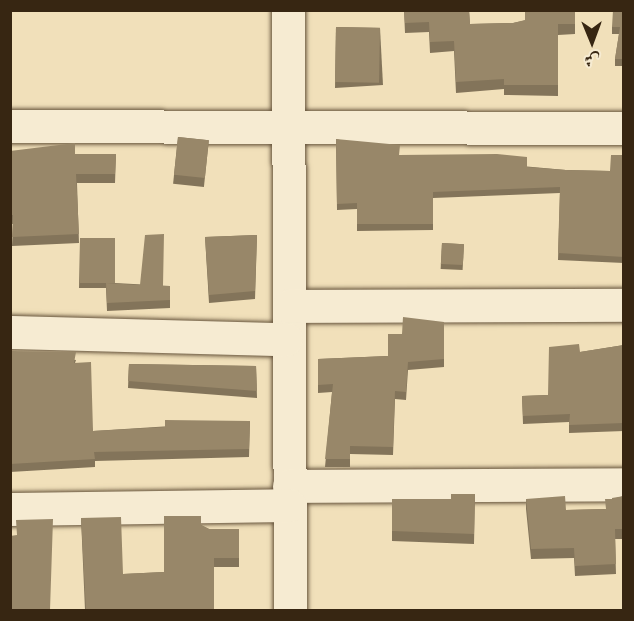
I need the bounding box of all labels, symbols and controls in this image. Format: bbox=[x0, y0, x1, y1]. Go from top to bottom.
north arrow bbox=[562, 12, 622, 72]
text: ش bbox=[584, 50, 600, 70]

